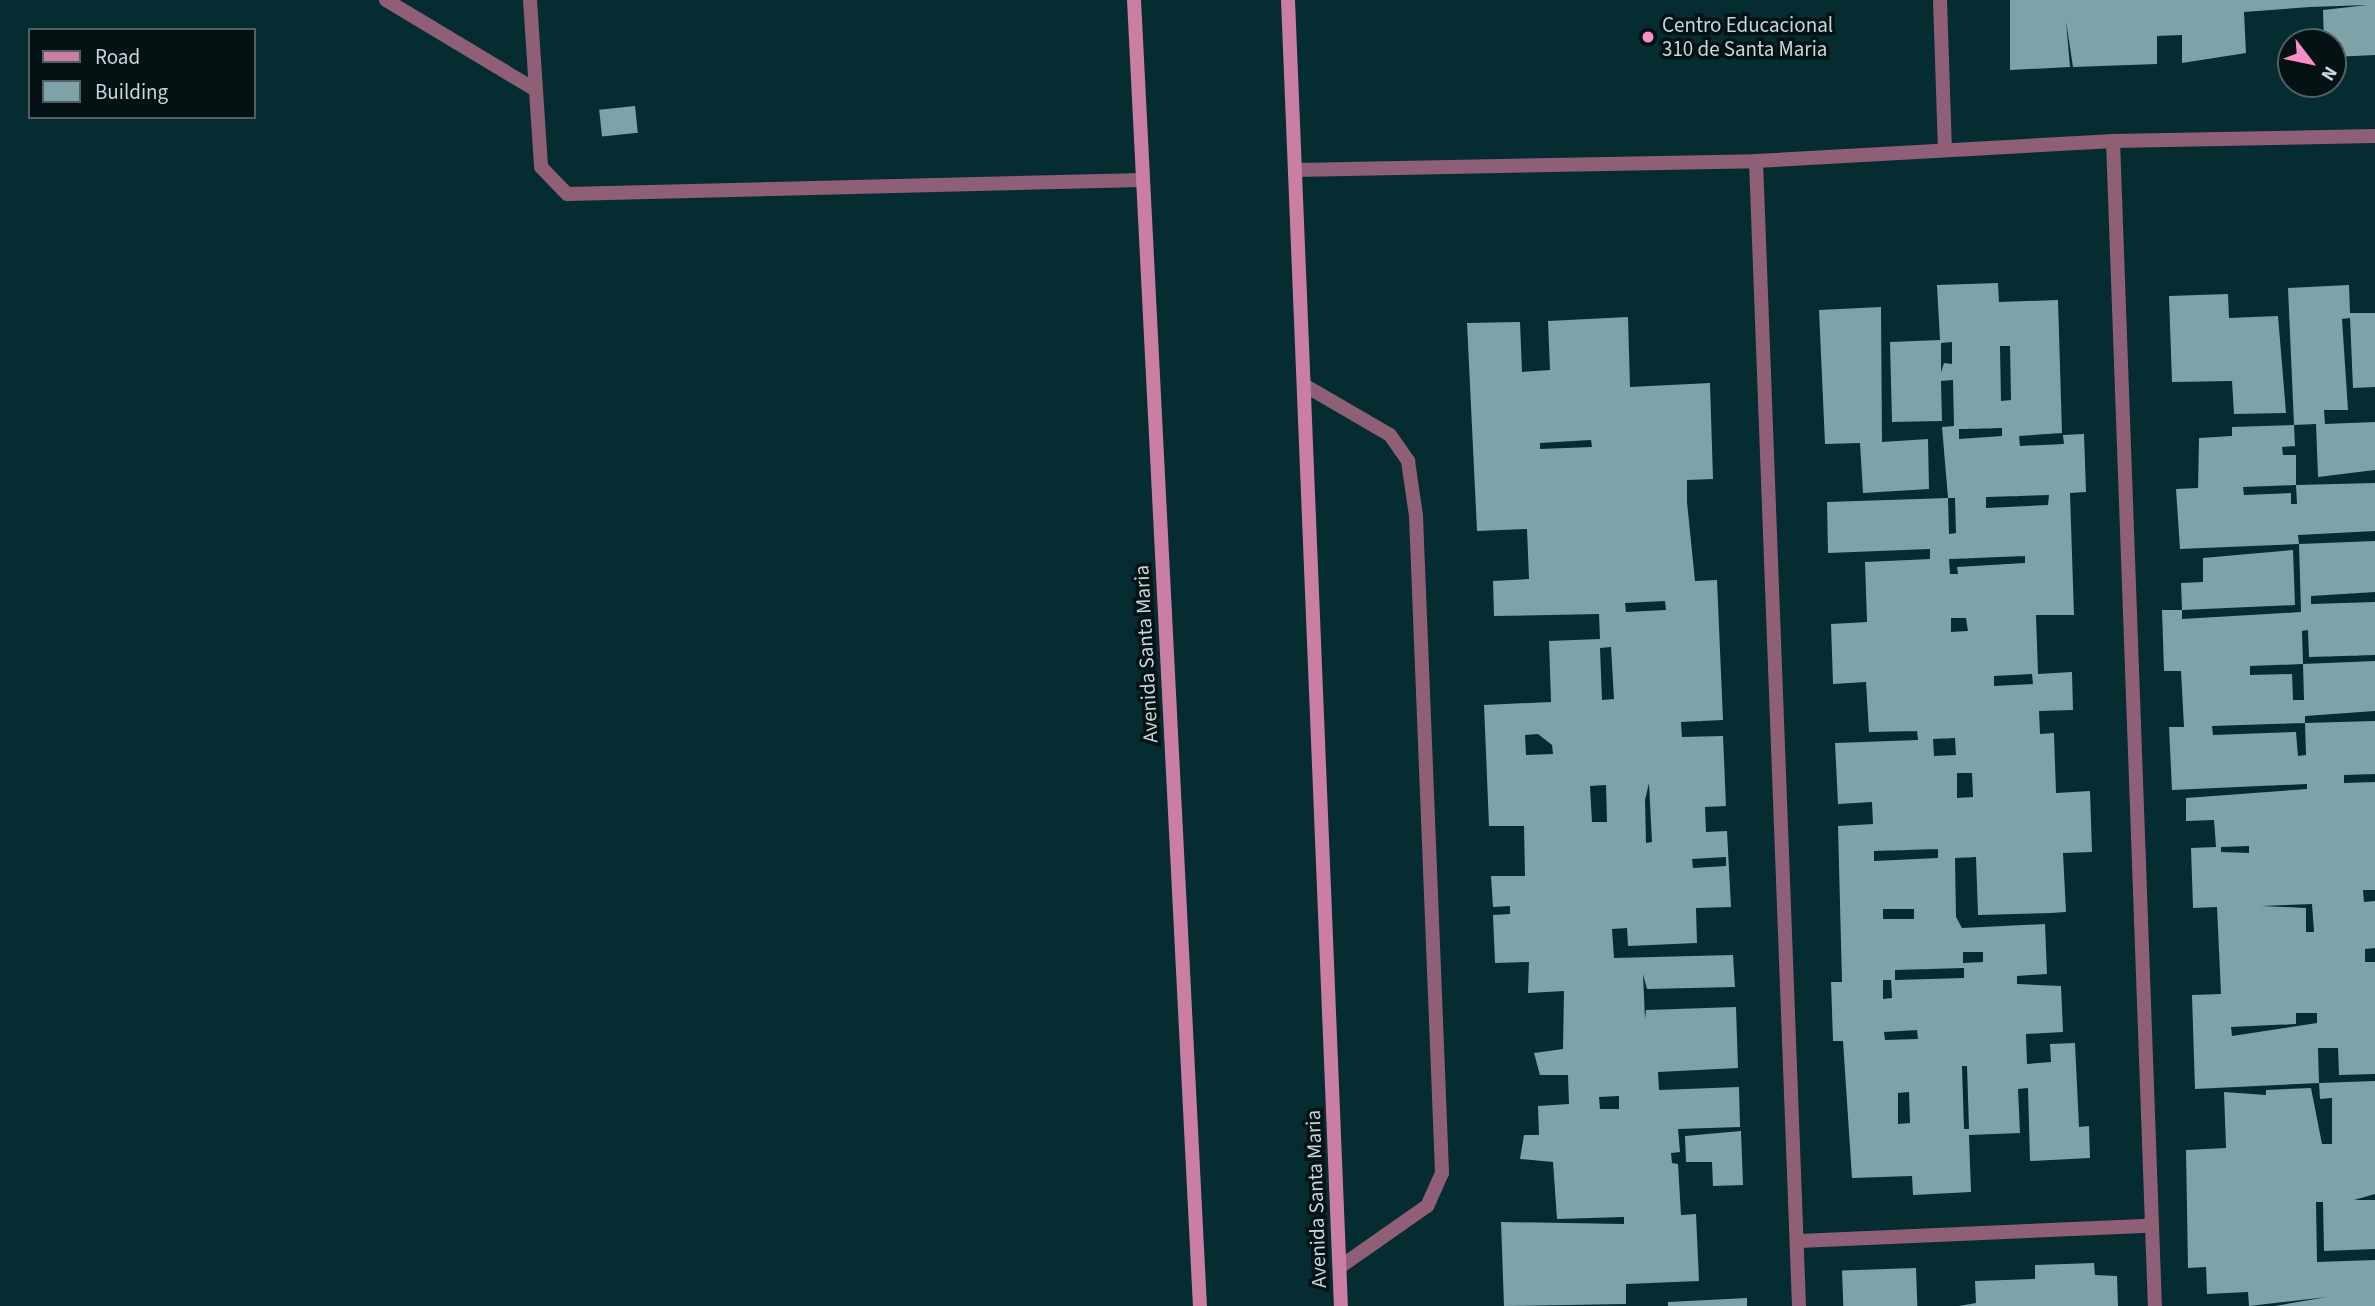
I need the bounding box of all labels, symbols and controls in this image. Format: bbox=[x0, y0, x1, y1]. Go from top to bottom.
place label: Centro Educacional 310 de Santa Maria bbox=[1662, 12, 1833, 62]
legend bbox=[28, 28, 256, 119]
north arrow bbox=[2277, 28, 2347, 98]
marker: Centro Educacional 310 de Santa Maria bbox=[1640, 29, 1656, 45]
text: Road bbox=[95, 42, 140, 72]
text: N bbox=[2314, 61, 2343, 86]
text: Building bbox=[95, 77, 168, 107]
street label: Avenida Santa Maria bbox=[1129, 564, 1163, 744]
street label: Avenida Santa Maria bbox=[1300, 1110, 1332, 1288]

